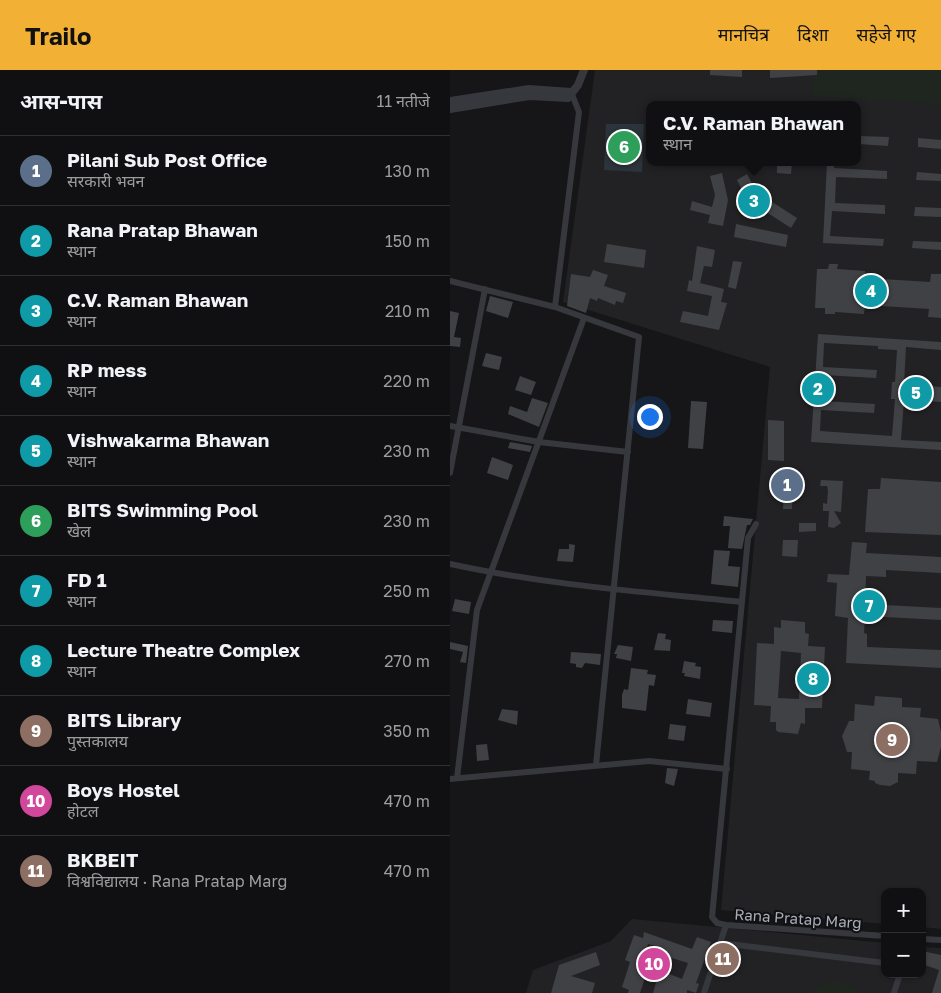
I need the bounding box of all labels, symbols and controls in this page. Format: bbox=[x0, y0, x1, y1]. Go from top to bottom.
text: Trailo bbox=[25, 21, 91, 50]
text: मानचित्र bbox=[718, 23, 769, 45]
text: दिशा bbox=[797, 23, 828, 45]
text: सहेजे गए bbox=[856, 23, 916, 45]
text: आस-पास bbox=[20, 88, 102, 114]
text: 11 नतीजे bbox=[376, 91, 430, 111]
popup bbox=[646, 101, 861, 166]
text: C.V. Raman Bhawan bbox=[663, 111, 844, 134]
pin: 6 bbox=[608, 128, 640, 166]
text: स्थान bbox=[663, 134, 692, 154]
text: Pilani Sub Post Office bbox=[67, 148, 267, 171]
text: 1 bbox=[32, 161, 40, 181]
text: 130 m bbox=[385, 161, 430, 181]
text: सरकारी भवन bbox=[67, 171, 145, 191]
pin: 3 bbox=[738, 182, 770, 220]
text: Rana Pratap Bhawan bbox=[67, 218, 258, 241]
text: 2 bbox=[31, 231, 41, 251]
text: 150 m bbox=[385, 231, 430, 251]
text: स्थान bbox=[67, 241, 96, 261]
pin: 4 bbox=[855, 272, 887, 310]
text: C.V. Raman Bhawan bbox=[67, 288, 248, 311]
text: 3 bbox=[31, 301, 41, 321]
text: 210 m bbox=[385, 301, 430, 321]
text: स्थान bbox=[67, 311, 96, 331]
text: RP mess bbox=[67, 358, 147, 381]
pin: 2 bbox=[802, 370, 834, 408]
text: 4 bbox=[31, 371, 41, 391]
text: 220 m bbox=[383, 371, 430, 391]
pin: 5 bbox=[900, 374, 932, 412]
text: स्थान bbox=[67, 381, 96, 401]
your location bbox=[637, 404, 663, 430]
text: Vishwakarma Bhawan bbox=[67, 428, 269, 451]
text: 5 bbox=[31, 441, 41, 461]
text: 230 m bbox=[383, 441, 430, 461]
text: स्थान bbox=[67, 451, 96, 471]
pin: 1 bbox=[771, 466, 803, 504]
text: BITS Swimming Pool bbox=[67, 498, 258, 521]
text: 6 bbox=[31, 511, 41, 531]
text: 230 m bbox=[383, 511, 430, 531]
text: खेल bbox=[67, 521, 91, 541]
text: FD 1 bbox=[67, 568, 106, 591]
text: 7 bbox=[32, 581, 40, 601]
text: 250 m bbox=[383, 581, 430, 601]
pin: 7 bbox=[853, 587, 885, 625]
text: स्थान bbox=[67, 591, 96, 611]
text: Lecture Theatre Complex bbox=[67, 638, 300, 661]
text: 8 bbox=[31, 651, 41, 671]
text: 270 m bbox=[384, 651, 430, 671]
pin: 8 bbox=[797, 660, 829, 698]
text: स्थान bbox=[67, 661, 96, 681]
text: BITS Library bbox=[67, 708, 181, 731]
text: 9 bbox=[31, 721, 41, 741]
text: 350 m bbox=[383, 721, 430, 741]
pin: 9 bbox=[876, 721, 908, 759]
text: पुस्तकालय bbox=[67, 731, 128, 751]
text: Boys Hostel bbox=[67, 778, 180, 801]
text: 10 bbox=[27, 791, 45, 811]
text: 470 m bbox=[384, 791, 430, 811]
text: होटल bbox=[67, 801, 99, 821]
text: BKBEIT bbox=[67, 848, 138, 871]
text: 11 bbox=[28, 861, 44, 881]
text: 470 m bbox=[384, 861, 430, 881]
text: विश्वविद्यालय · Rana Pratap Marg bbox=[67, 871, 287, 891]
map controls bbox=[881, 888, 926, 978]
button: + bbox=[881, 888, 926, 933]
street label: Rana Pratap Marg bbox=[734, 905, 862, 931]
button: − bbox=[881, 933, 926, 978]
pin: 11 bbox=[707, 940, 739, 978]
pin: 10 bbox=[638, 945, 670, 983]

